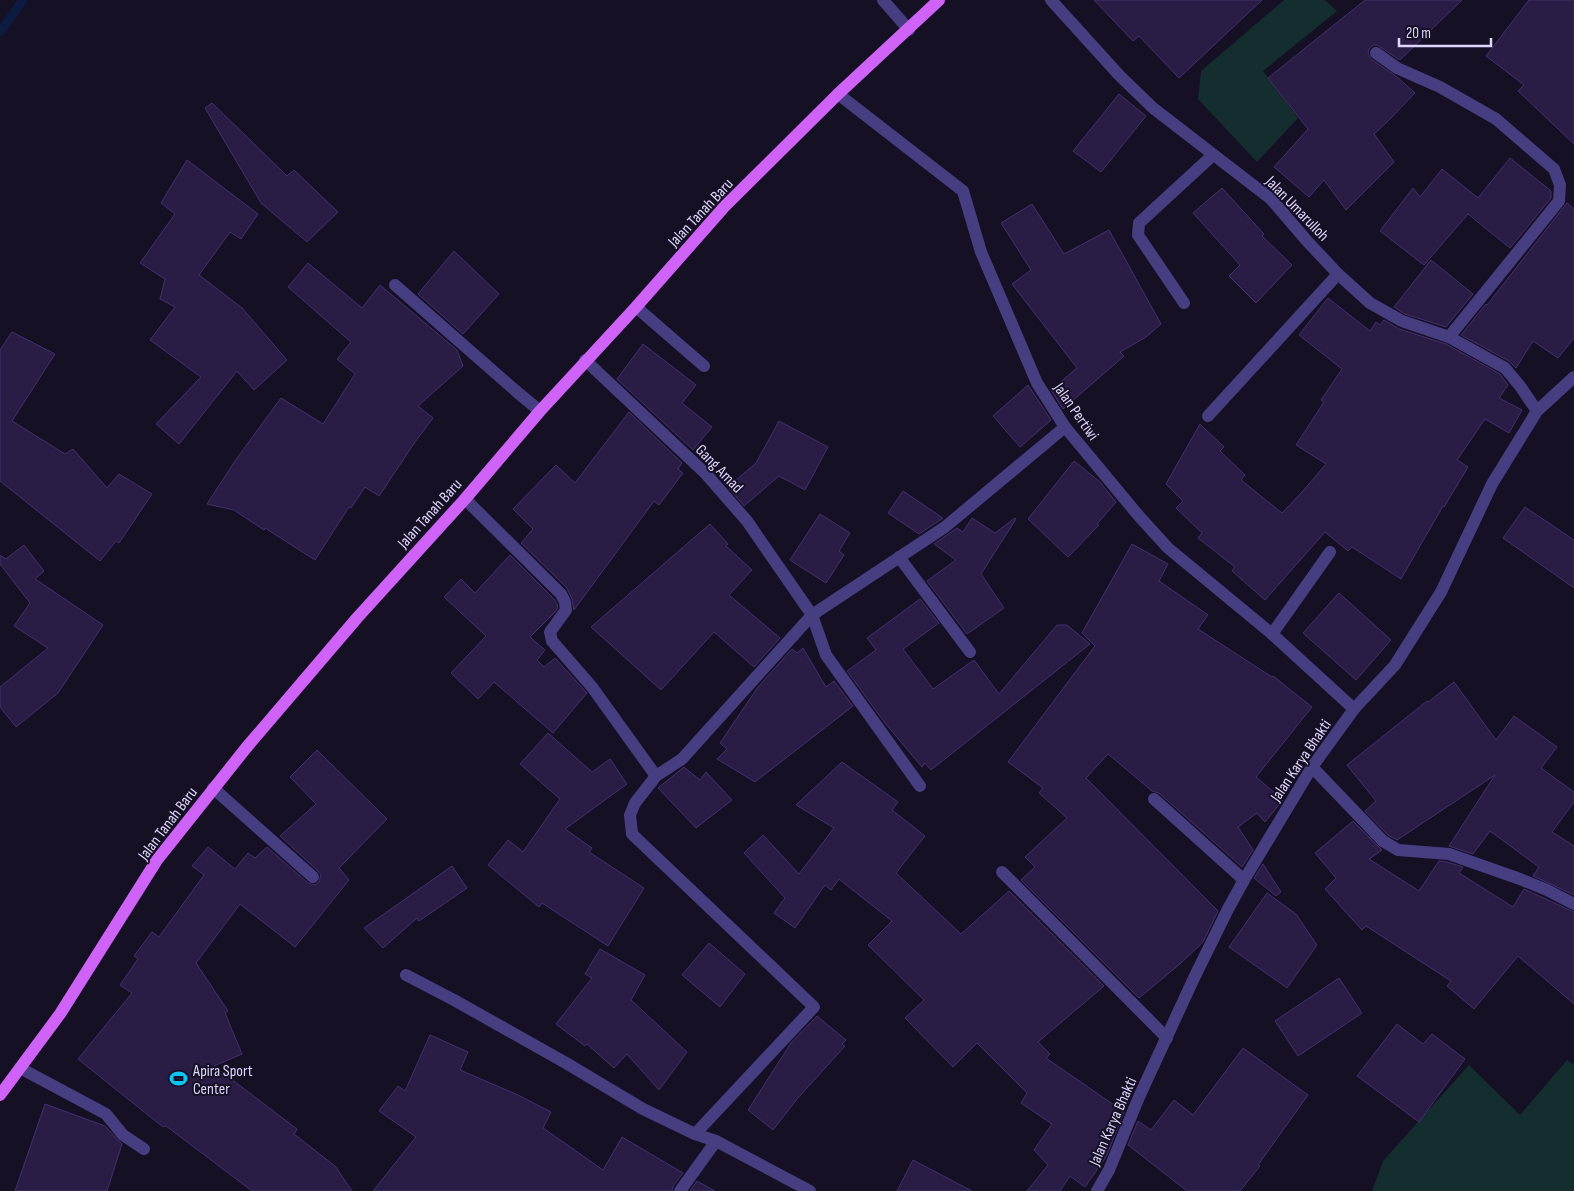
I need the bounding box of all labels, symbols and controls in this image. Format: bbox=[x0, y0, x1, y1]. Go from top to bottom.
scale bar bbox=[1399, 15, 1492, 47]
text: 20 m bbox=[1406, 24, 1431, 43]
street label: Jalan Umarulloh bbox=[1261, 172, 1333, 246]
street label: Jalan Tanah Baru bbox=[664, 175, 738, 252]
street label: Jalan Pertiwi bbox=[1049, 379, 1102, 444]
street label: Gang Amad bbox=[691, 441, 747, 497]
street label: Jalan Tanah Baru bbox=[393, 475, 466, 553]
street label: Jalan Karya Bhakti bbox=[1266, 716, 1336, 806]
street label: Jalan Tanah Baru bbox=[134, 784, 202, 865]
place label: Apira Sport Center bbox=[192, 1062, 253, 1099]
sports icon: Apira Sport Center bbox=[169, 1069, 189, 1089]
street label: Jalan Karya Bhakti bbox=[1085, 1074, 1141, 1170]

